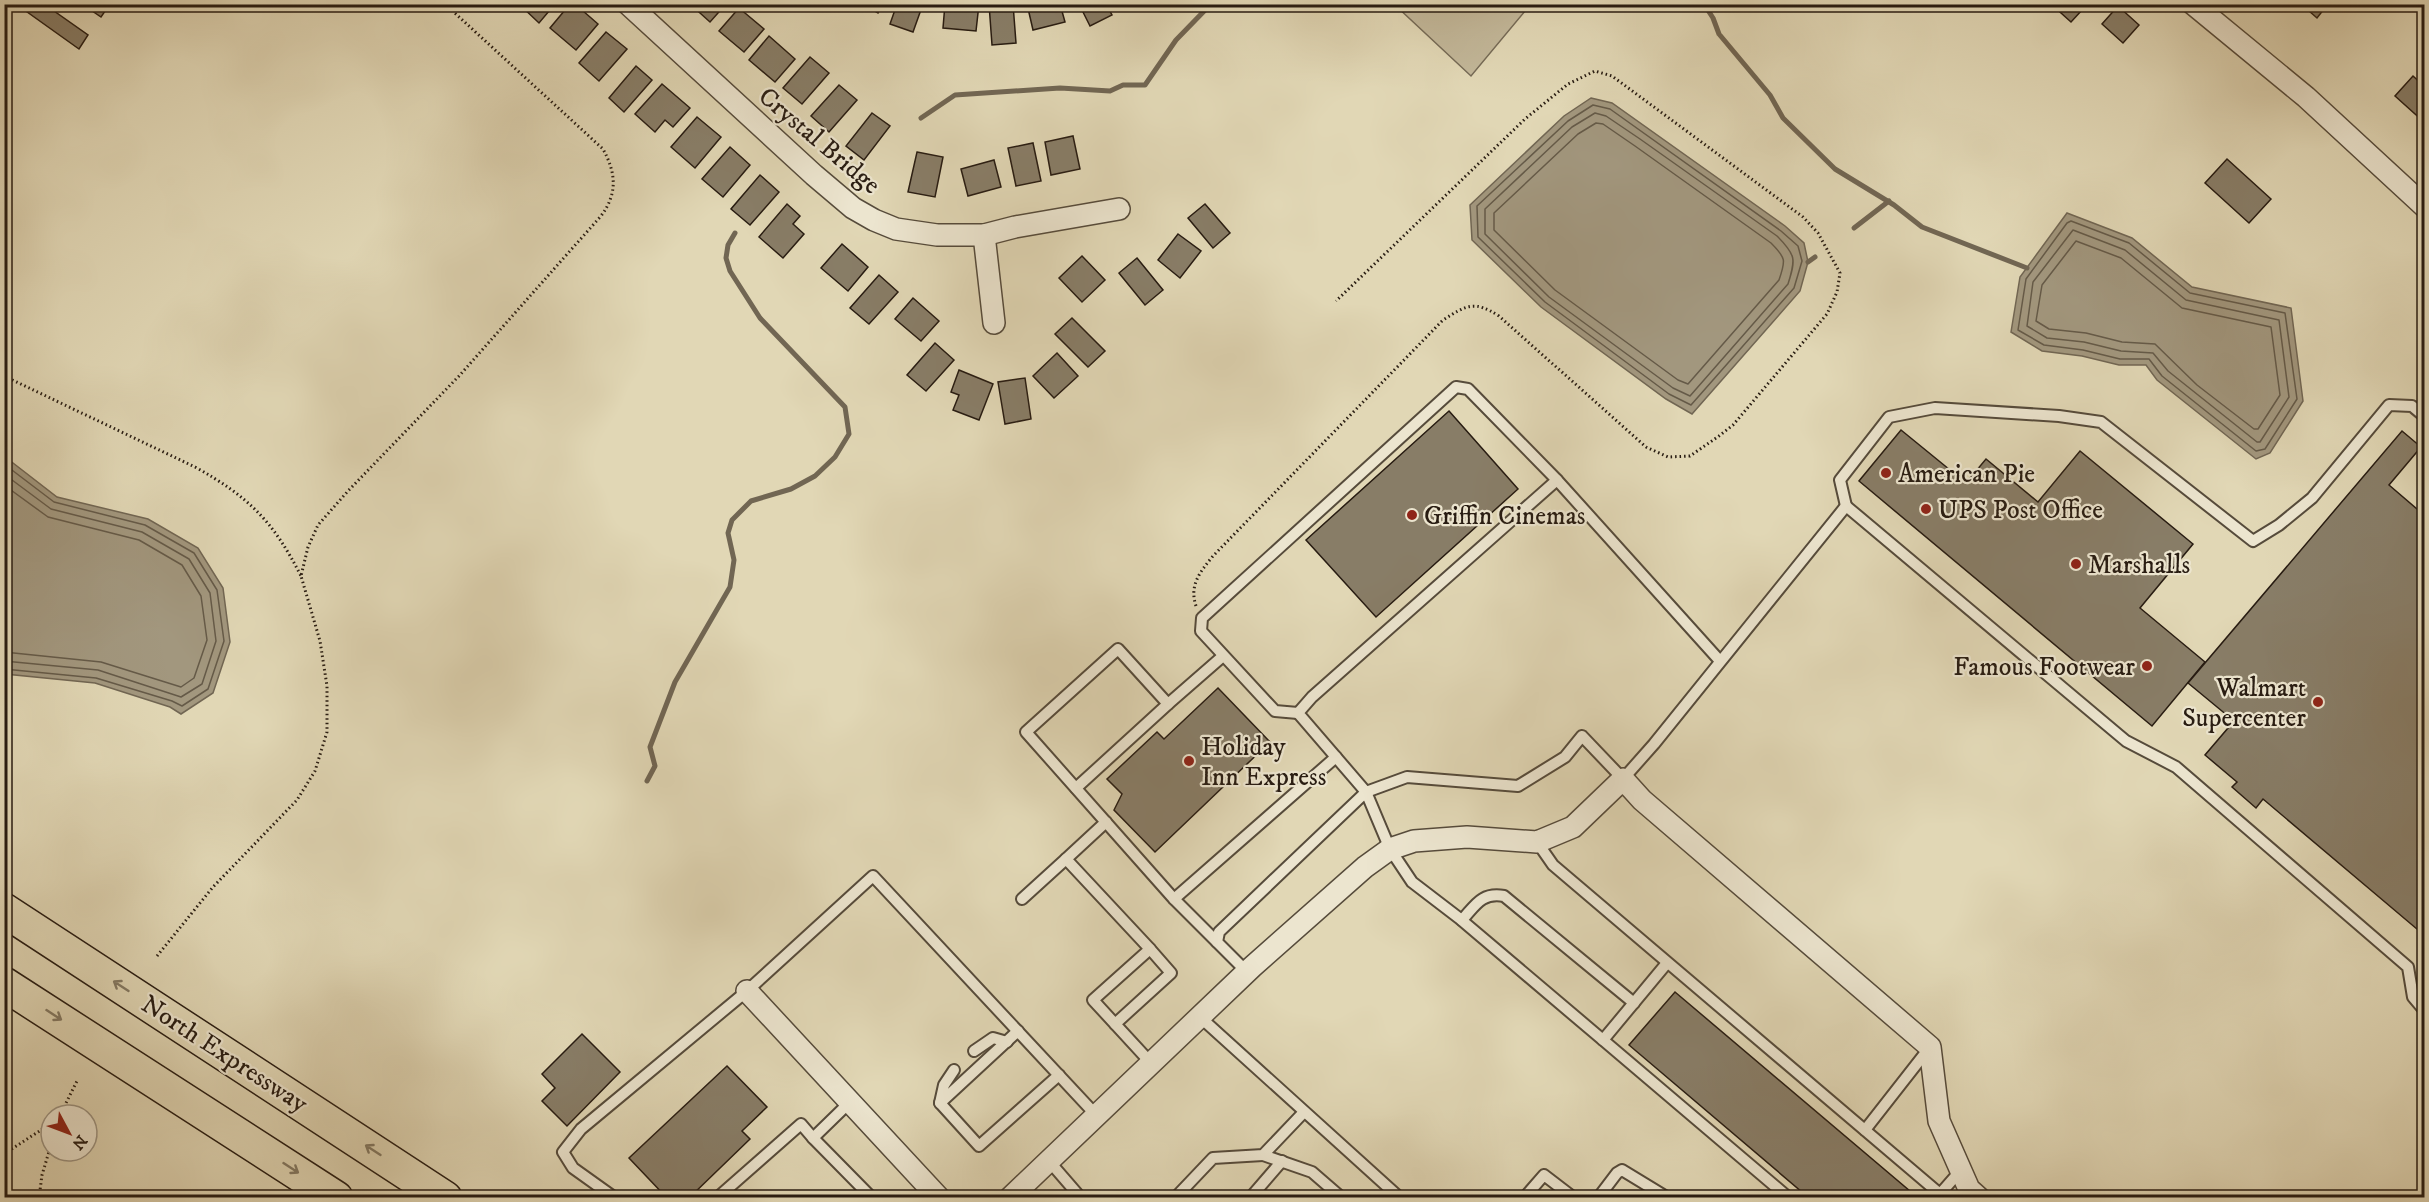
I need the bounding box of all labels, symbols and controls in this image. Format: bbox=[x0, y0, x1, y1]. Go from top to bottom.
street label: Crystal Bridge bbox=[751, 80, 887, 202]
place label: American Pie bbox=[1898, 458, 2035, 491]
marker: American Pie bbox=[1879, 466, 1893, 480]
place label: UPS Post Office bbox=[1938, 494, 2103, 527]
place label: Griffin Cinemas bbox=[1424, 500, 1585, 533]
marker: UPS Post Office bbox=[1919, 502, 1933, 516]
marker: Griffin Cinemas bbox=[1405, 508, 1419, 522]
place label: Marshalls bbox=[2088, 549, 2190, 582]
marker: Marshalls bbox=[2069, 557, 2083, 571]
place label: Famous Footwear bbox=[1953, 651, 2135, 684]
marker: Famous Footwear bbox=[2140, 659, 2154, 673]
place label: Walmart Supercenter bbox=[2182, 672, 2306, 735]
marker: Walmart Supercenter bbox=[2311, 695, 2325, 709]
place label: Holiday Inn Express bbox=[1201, 731, 1326, 794]
marker: Holiday Inn Express bbox=[1182, 754, 1196, 768]
one-way arrow bbox=[112, 979, 129, 992]
street label: North Expressway bbox=[135, 988, 314, 1121]
one-way arrow bbox=[45, 1010, 62, 1022]
north arrow bbox=[39, 1103, 99, 1163]
text: N bbox=[68, 1131, 91, 1154]
one-way arrow bbox=[366, 1144, 382, 1156]
one-way arrow bbox=[282, 1163, 299, 1175]

